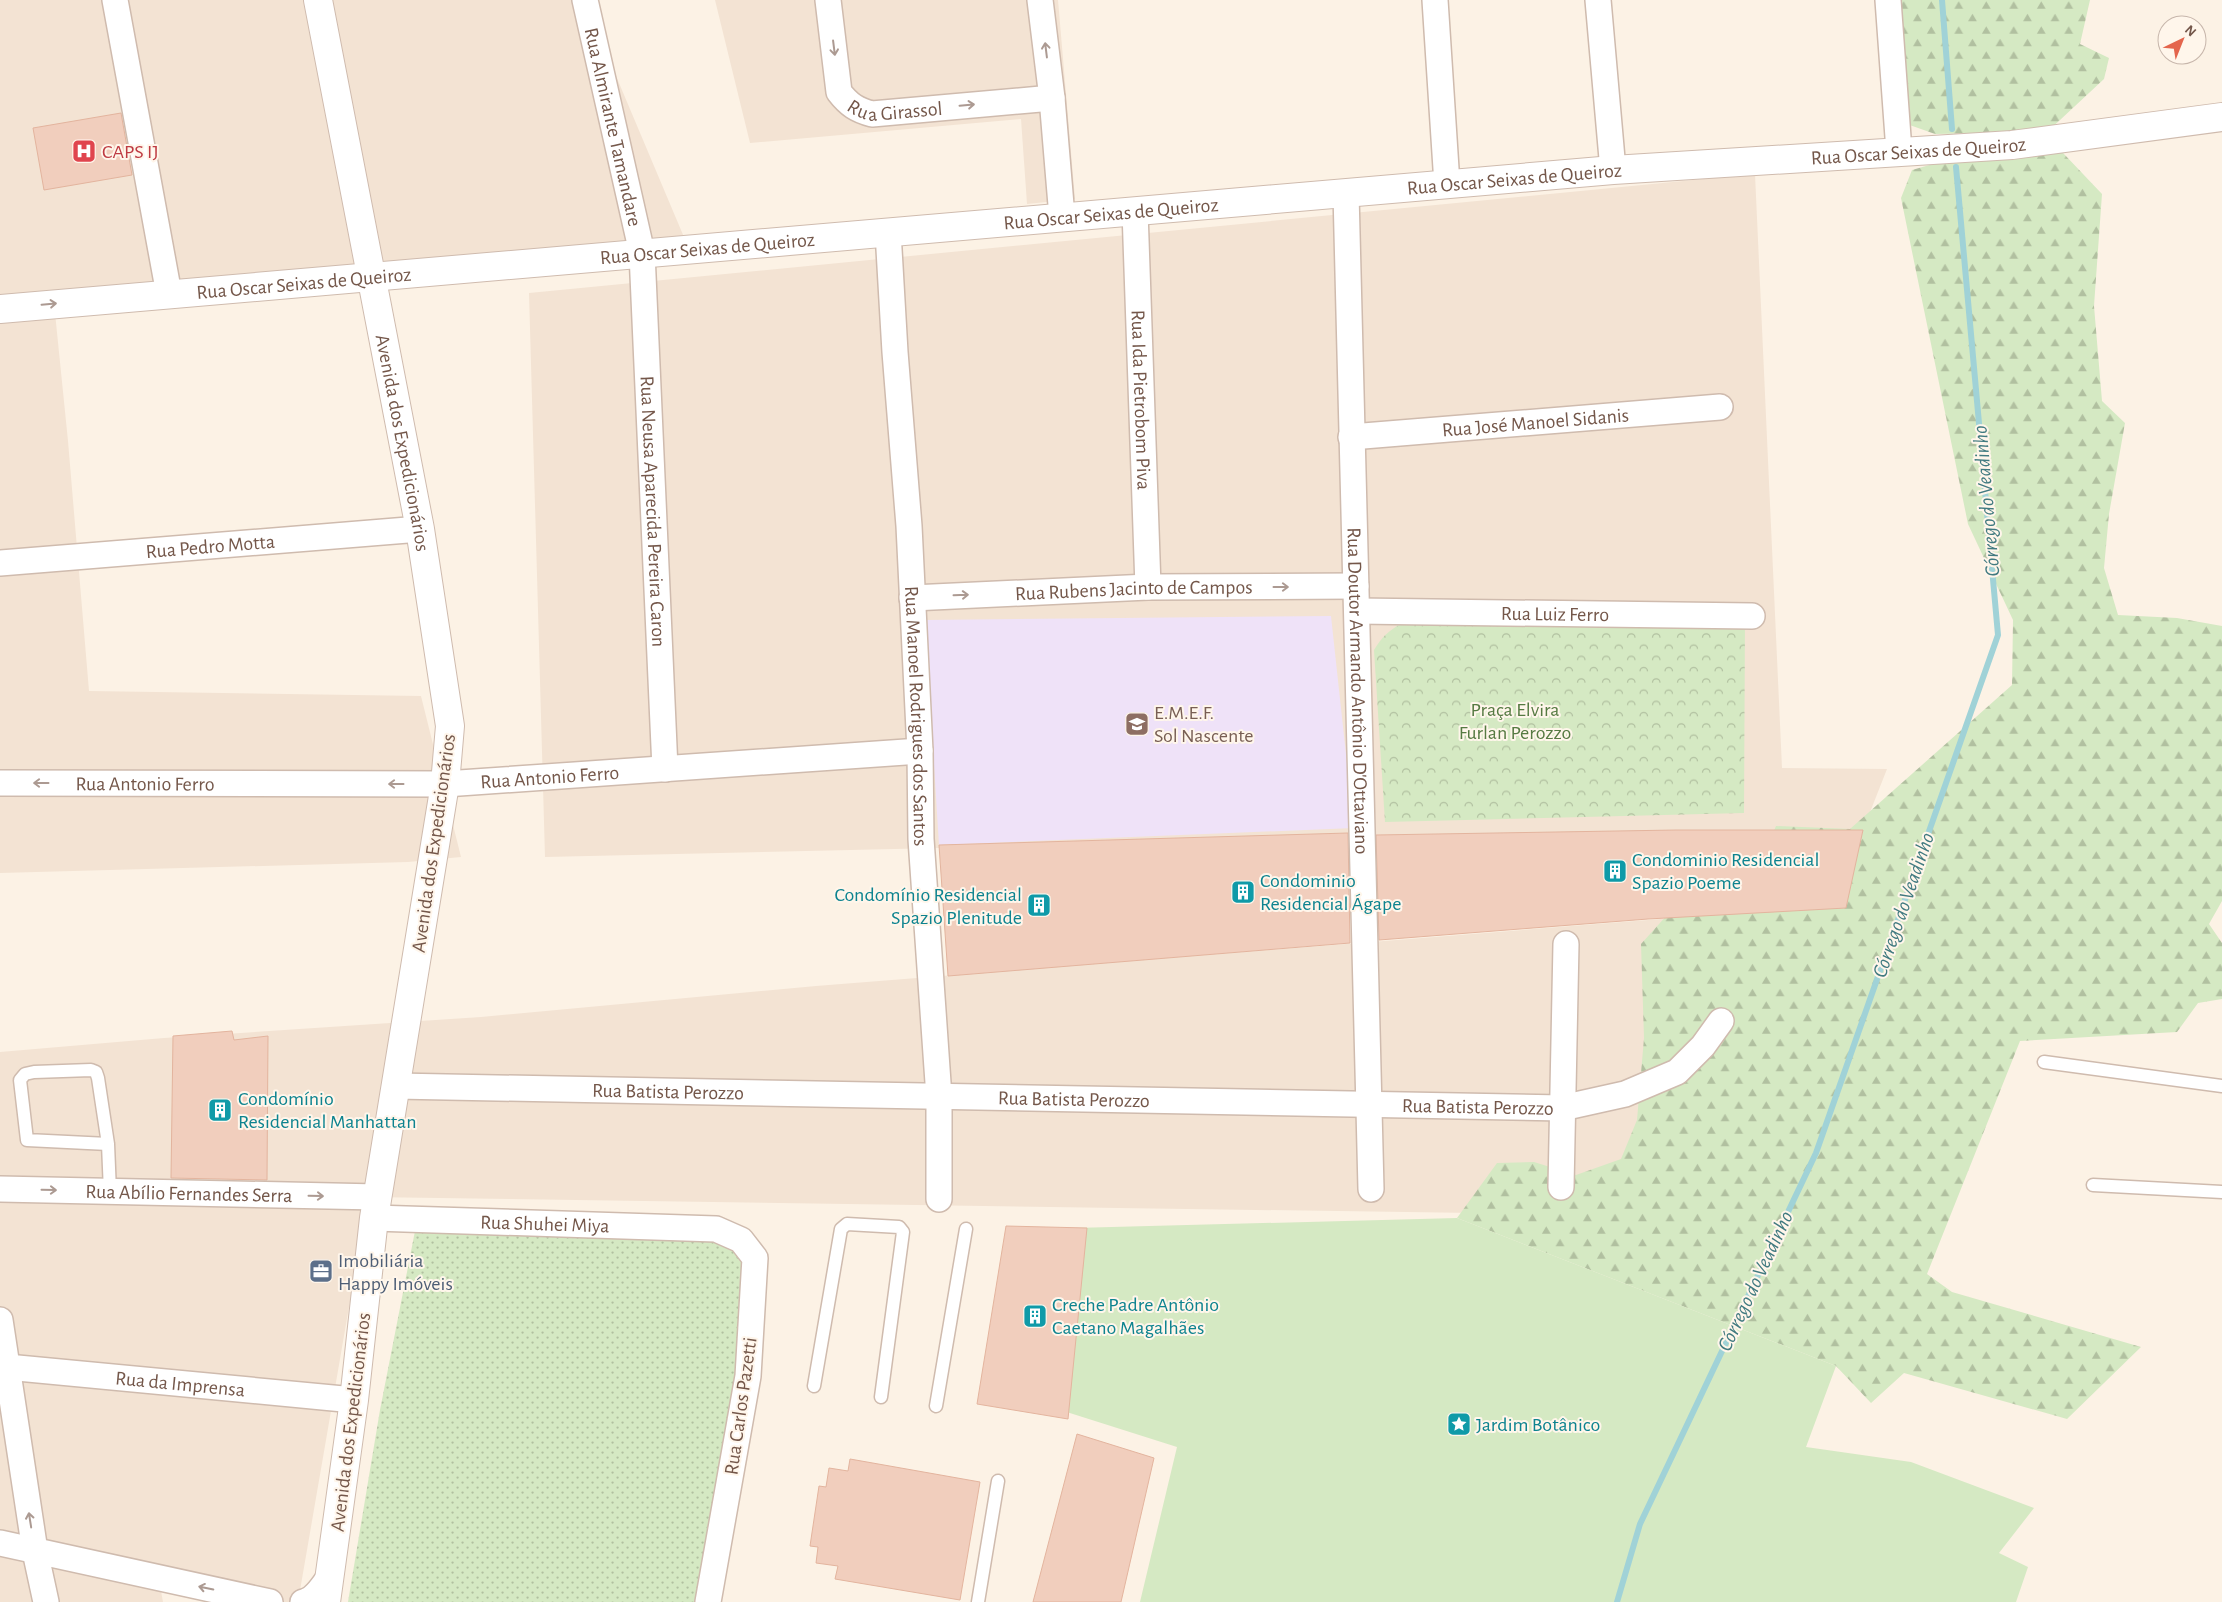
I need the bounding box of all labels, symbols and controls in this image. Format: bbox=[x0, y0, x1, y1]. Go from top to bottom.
north arrow bbox=[2157, 15, 2207, 65]
text: N bbox=[2182, 23, 2199, 40]
street label: Rua Almirante Tamandare bbox=[581, 26, 645, 228]
one-way arrow bbox=[829, 40, 839, 56]
one-way arrow bbox=[1041, 42, 1051, 58]
street label: Rua Girassol bbox=[843, 96, 943, 125]
one-way arrow bbox=[958, 101, 974, 110]
street label: Rua Oscar Seixas de Queiroz bbox=[1810, 134, 2027, 169]
hospital icon: CAPS IJ bbox=[71, 138, 97, 164]
place label: CAPS IJ bbox=[102, 142, 159, 162]
street label: Rua Oscar Seixas de Queiroz bbox=[1406, 160, 1622, 199]
street label: Rua Oscar Seixas de Queiroz bbox=[1003, 195, 1219, 233]
street label: Rua Oscar Seixas de Queiroz bbox=[599, 230, 816, 268]
street label: Rua Oscar Seixas de Queiroz bbox=[196, 265, 412, 303]
one-way arrow bbox=[40, 300, 56, 309]
street label: Rua Ida Pietrobom Piva bbox=[1127, 309, 1154, 490]
street label: Avenida dos Expedicionários bbox=[372, 333, 432, 553]
street label: Rua Neusa Aparecida Pereira Caron bbox=[636, 375, 669, 648]
street label: Rua José Manoel Sidanis bbox=[1441, 405, 1630, 441]
water label: Córrego do Veadinho bbox=[1969, 425, 2004, 577]
street label: Rua Doutor Armando Antônio D'Ottaviano bbox=[1343, 527, 1372, 855]
street label: Rua Pedro Motta bbox=[145, 532, 276, 562]
street label: Rua Rubens Jacinto de Campos bbox=[1015, 577, 1253, 604]
one-way arrow bbox=[1272, 582, 1288, 591]
street label: Rua Manoel Rodrigues dos Santos bbox=[901, 586, 930, 847]
one-way arrow bbox=[953, 591, 969, 600]
street label: Rua Luiz Ferro bbox=[1501, 604, 1609, 625]
park label: Praça Elvira Furlan Perozzo bbox=[1459, 700, 1571, 743]
place label: E.M.E.F. Sol Nascente bbox=[1154, 703, 1254, 746]
school or university icon: E.M.E.F. Sol Nascente bbox=[1124, 711, 1150, 737]
street label: Avenida dos Expedicionários bbox=[409, 733, 459, 954]
street label: Rua Antonio Ferro bbox=[480, 763, 620, 793]
street label: Rua Antonio Ferro bbox=[75, 774, 215, 794]
one-way arrow bbox=[33, 778, 50, 788]
one-way arrow bbox=[388, 779, 404, 789]
water label: Córrego do Veadinho bbox=[1869, 830, 1938, 980]
place label: Condominio Residencial Spazio Poeme bbox=[1632, 850, 1820, 893]
building icon: Condominio Residencial Spazio Poeme bbox=[1602, 858, 1628, 884]
place label: Condominio Residencial Ágape bbox=[1260, 871, 1401, 914]
building icon: Condominio Residencial Ágape bbox=[1230, 879, 1256, 905]
place label: Condomínio Residencial Spazio Plenitude bbox=[835, 885, 1022, 928]
building icon: Condomínio Residencial Spazio Plenitude bbox=[1026, 892, 1052, 918]
street label: Rua Batista Perozzo bbox=[592, 1081, 744, 1104]
street label: Rua Batista Perozzo bbox=[998, 1088, 1150, 1111]
place label: Condomínio Residencial Manhattan bbox=[238, 1089, 416, 1132]
street label: Rua Batista Perozzo bbox=[1402, 1096, 1554, 1119]
building icon: Condomínio Residencial Manhattan bbox=[207, 1097, 233, 1123]
street label: Rua Abílio Fernandes Serra bbox=[85, 1182, 293, 1206]
one-way arrow bbox=[40, 1186, 56, 1195]
one-way arrow bbox=[308, 1191, 324, 1201]
water label: Córrego do Veadinho bbox=[1714, 1208, 1797, 1354]
street label: Rua Shuhei Miya bbox=[480, 1212, 610, 1237]
place label: Imobiliária Happy Imóveis bbox=[338, 1251, 453, 1294]
office icon: Imobiliária Happy Imóveis bbox=[308, 1258, 334, 1284]
place label: Creche Padre Antônio Caetano Magalhães bbox=[1052, 1295, 1219, 1338]
building icon: Creche Padre Antônio Caetano Magalhães bbox=[1022, 1303, 1048, 1329]
street label: Avenida dos Expedicionários bbox=[328, 1311, 374, 1533]
street label: Rua Carlos Pazetti bbox=[721, 1336, 761, 1476]
street label: Rua da Imprensa bbox=[114, 1368, 246, 1401]
place icon: Jardim Botânico bbox=[1446, 1411, 1472, 1437]
place label: Jardim Botânico bbox=[1476, 1415, 1600, 1435]
one-way arrow bbox=[25, 1512, 35, 1528]
one-way arrow bbox=[198, 1583, 214, 1592]

